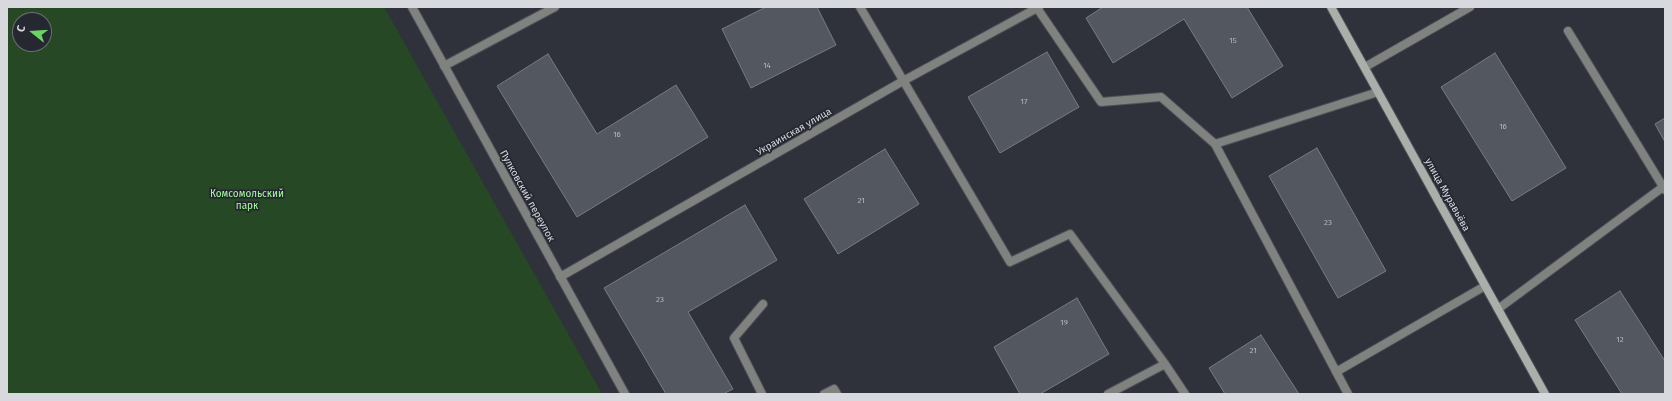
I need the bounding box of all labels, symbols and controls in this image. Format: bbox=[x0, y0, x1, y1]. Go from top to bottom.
north arrow bbox=[12, 12, 52, 52]
text: С bbox=[14, 24, 28, 34]
house number: 15 bbox=[1229, 36, 1237, 46]
house number: 14 bbox=[763, 61, 771, 71]
house number: 17 bbox=[1020, 97, 1028, 107]
street label: Украинская улица bbox=[754, 106, 834, 158]
house number: 16 bbox=[1499, 122, 1507, 132]
house number: 16 bbox=[613, 130, 621, 140]
street label: Пулковский переулок bbox=[497, 148, 557, 244]
street label: улица Муравьёва bbox=[1422, 156, 1472, 234]
park label: Комсомольский парк bbox=[210, 188, 284, 212]
house number: 21 bbox=[857, 196, 865, 206]
house number: 23 bbox=[1324, 218, 1332, 228]
house number: 23 bbox=[656, 295, 664, 305]
house number: 19 bbox=[1060, 318, 1068, 328]
house number: 12 bbox=[1616, 335, 1624, 345]
house number: 21 bbox=[1249, 346, 1257, 356]

